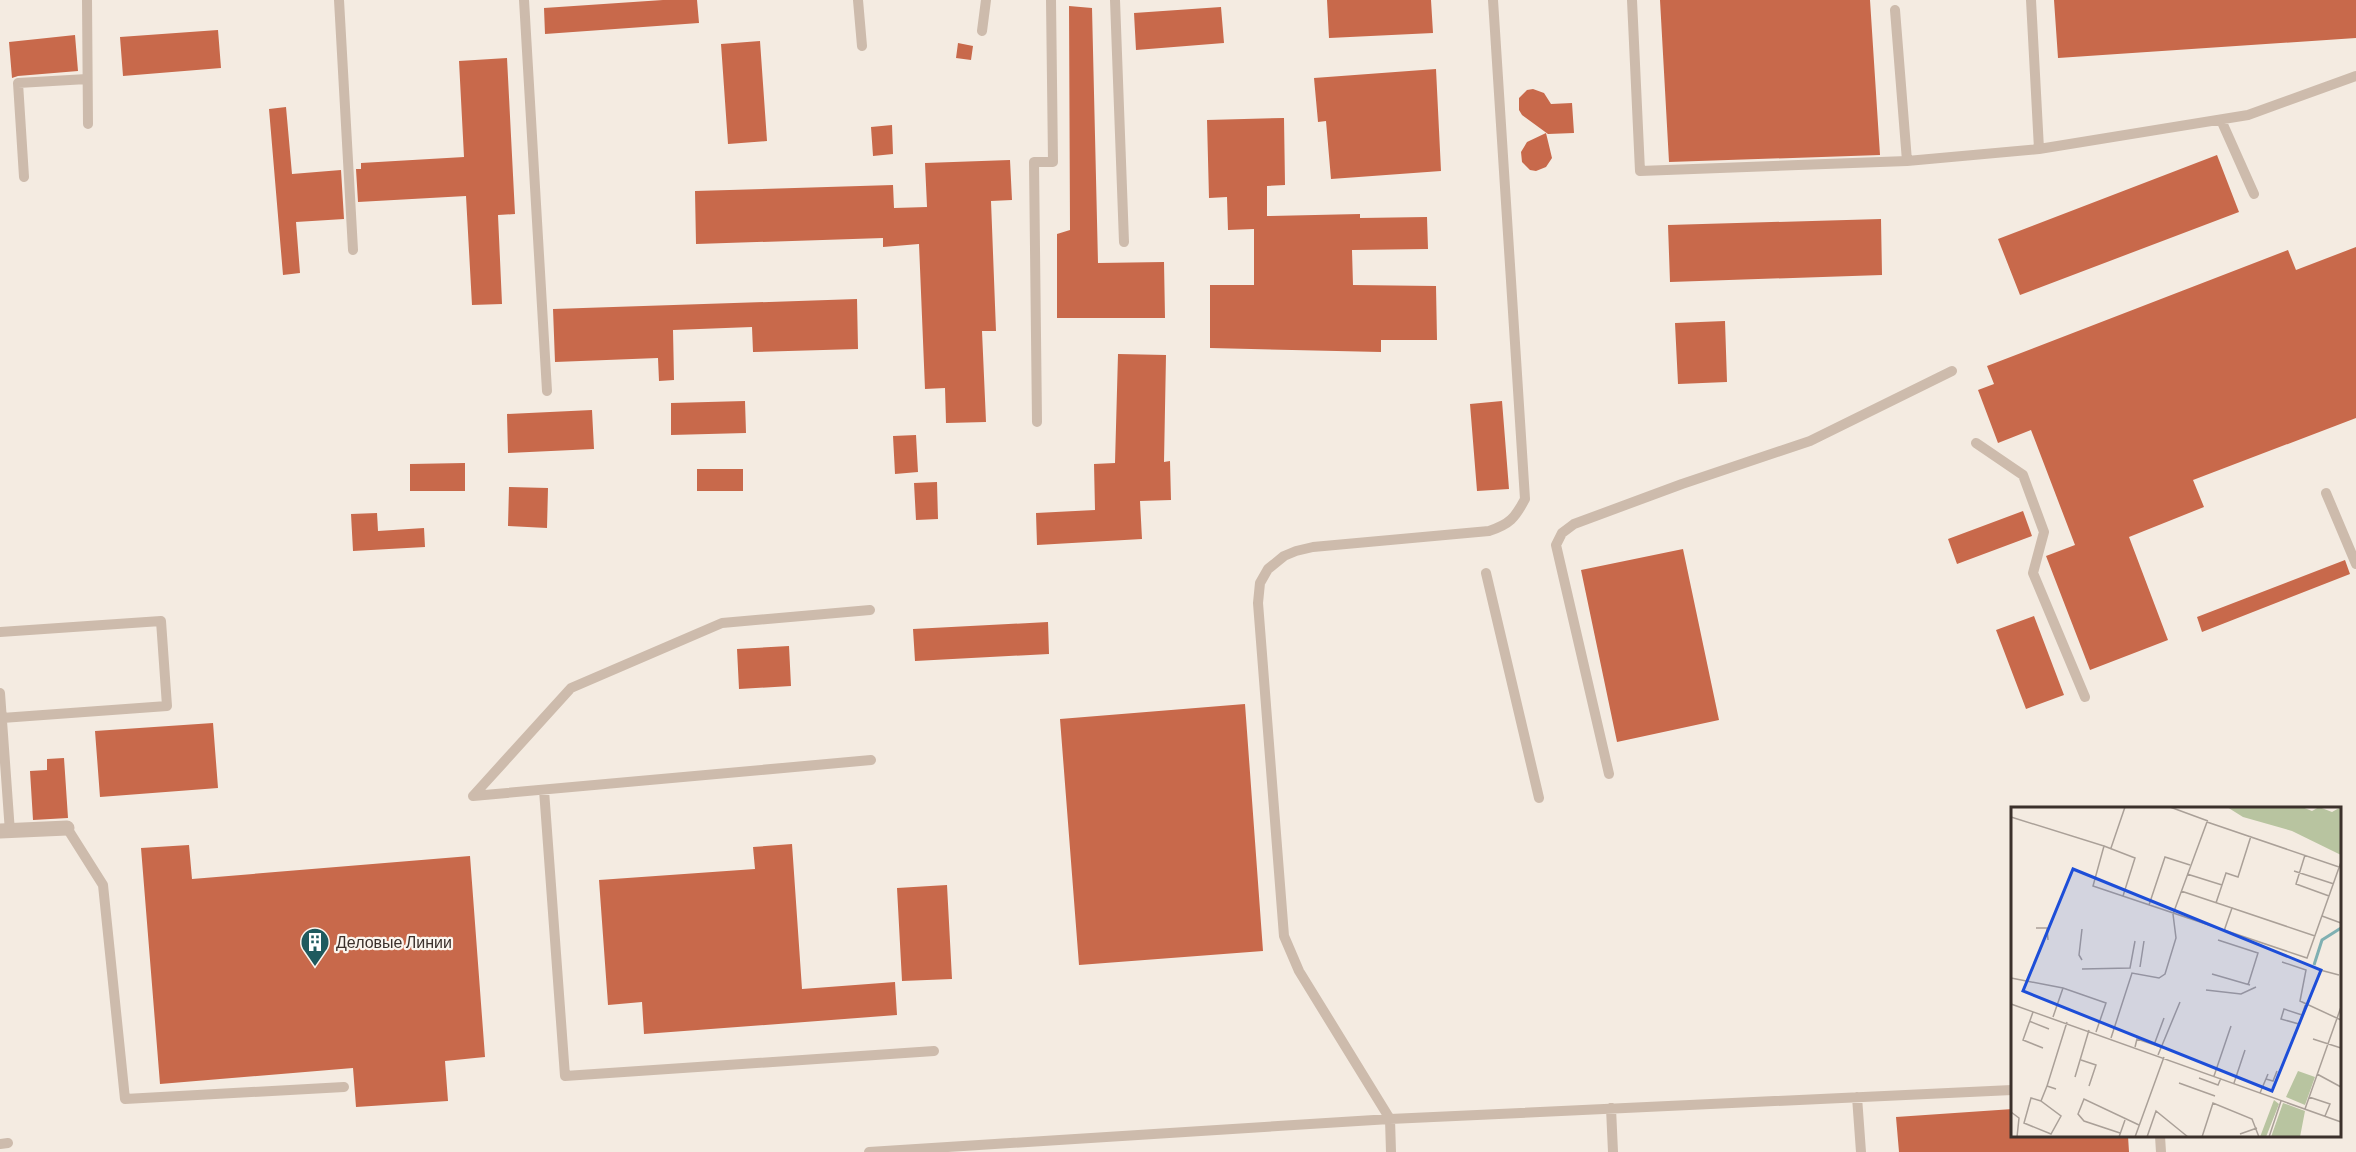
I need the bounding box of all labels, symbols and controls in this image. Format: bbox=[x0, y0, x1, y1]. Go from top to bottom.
inset map bbox=[2011, 807, 2341, 1137]
building icon: Деловые Линии bbox=[299, 926, 331, 968]
place label: Деловые Линии bbox=[336, 932, 452, 951]

